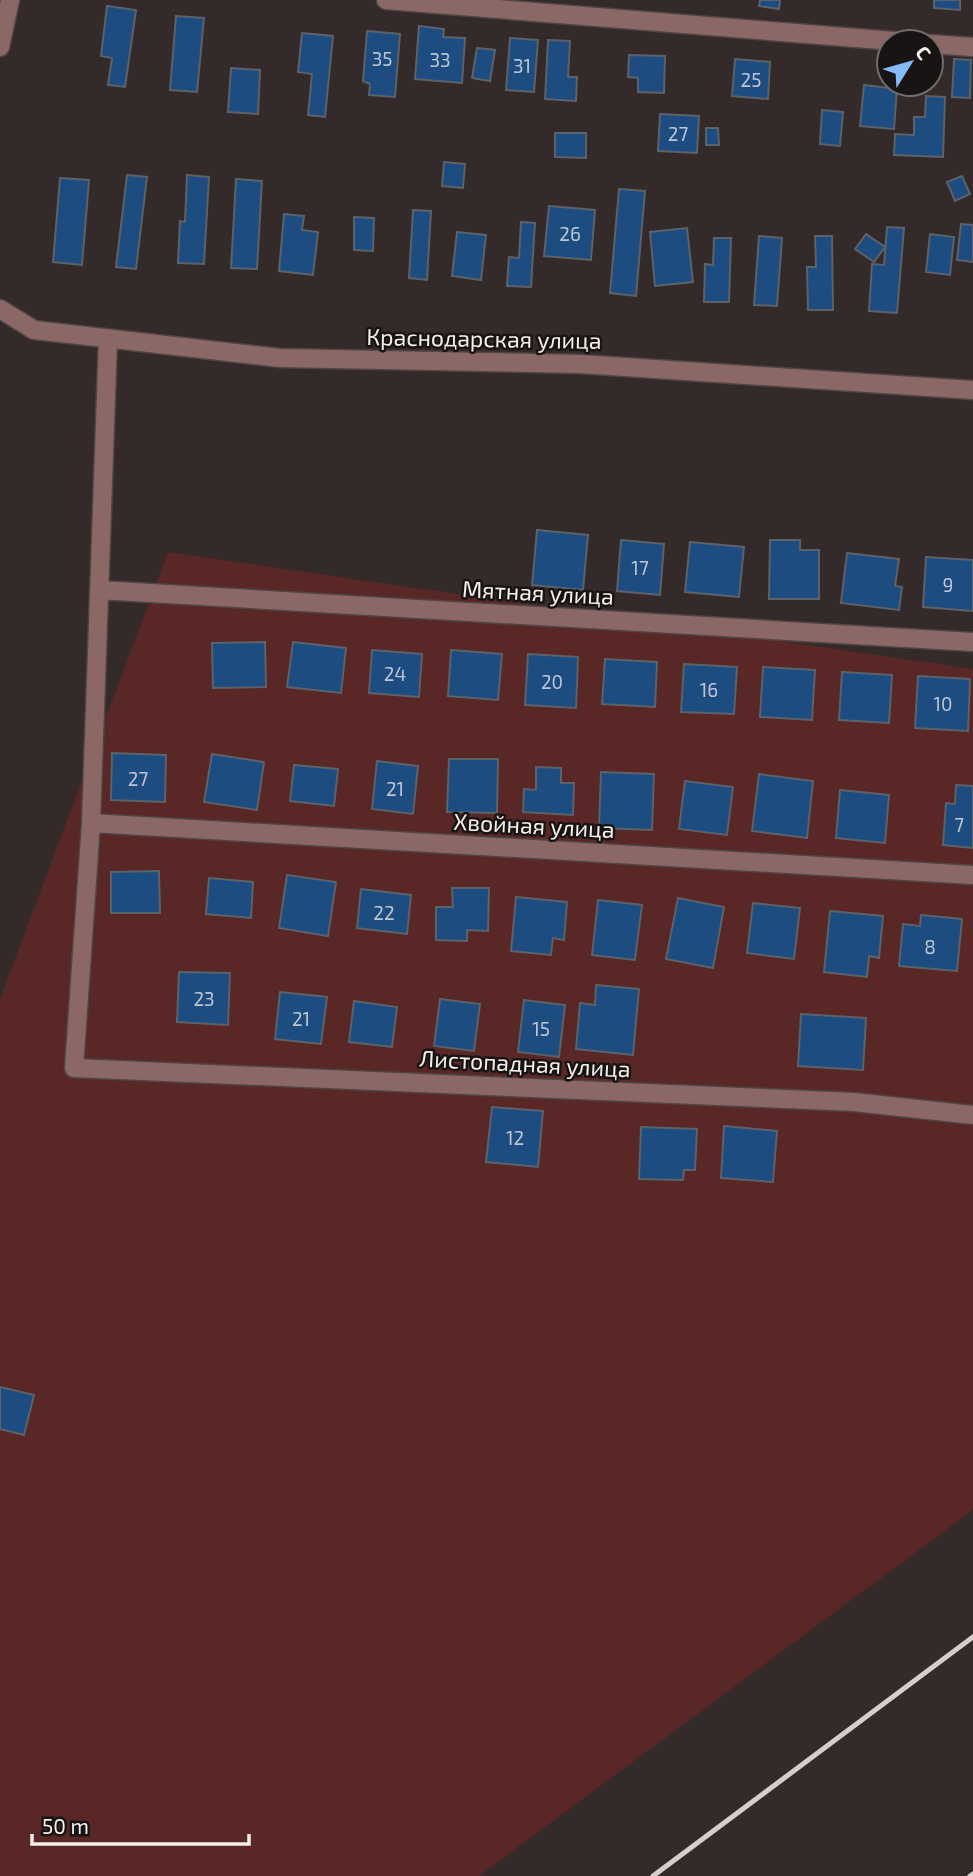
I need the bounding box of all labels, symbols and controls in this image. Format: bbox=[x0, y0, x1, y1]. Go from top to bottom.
north arrow bbox=[875, 28, 945, 98]
text: С bbox=[911, 41, 937, 64]
house number: 35 bbox=[372, 47, 392, 70]
house number: 33 bbox=[429, 48, 451, 71]
house number: 31 bbox=[513, 54, 531, 77]
house number: 25 bbox=[741, 68, 761, 91]
house number: 27 bbox=[668, 122, 688, 145]
house number: 26 bbox=[559, 222, 581, 245]
street label: Краснодарская улица bbox=[366, 322, 602, 355]
house number: 17 bbox=[631, 556, 649, 579]
house number: 9 bbox=[943, 573, 953, 596]
street label: Мятная улица bbox=[461, 574, 615, 611]
house number: 24 bbox=[384, 662, 406, 685]
house number: 20 bbox=[541, 670, 563, 693]
house number: 16 bbox=[700, 678, 718, 701]
house number: 10 bbox=[933, 692, 953, 715]
house number: 27 bbox=[128, 767, 148, 790]
house number: 21 bbox=[386, 777, 404, 800]
street label: Хвойная улица bbox=[453, 807, 615, 844]
house number: 7 bbox=[954, 813, 964, 836]
house number: 22 bbox=[373, 901, 395, 924]
house number: 8 bbox=[924, 935, 936, 958]
house number: 23 bbox=[193, 987, 215, 1010]
house number: 21 bbox=[292, 1007, 310, 1030]
house number: 15 bbox=[532, 1017, 550, 1040]
street label: Листопадная улица bbox=[419, 1043, 631, 1084]
house number: 12 bbox=[506, 1126, 524, 1149]
scale bar bbox=[32, 1802, 248, 1846]
text: 50 m bbox=[42, 1813, 89, 1838]

